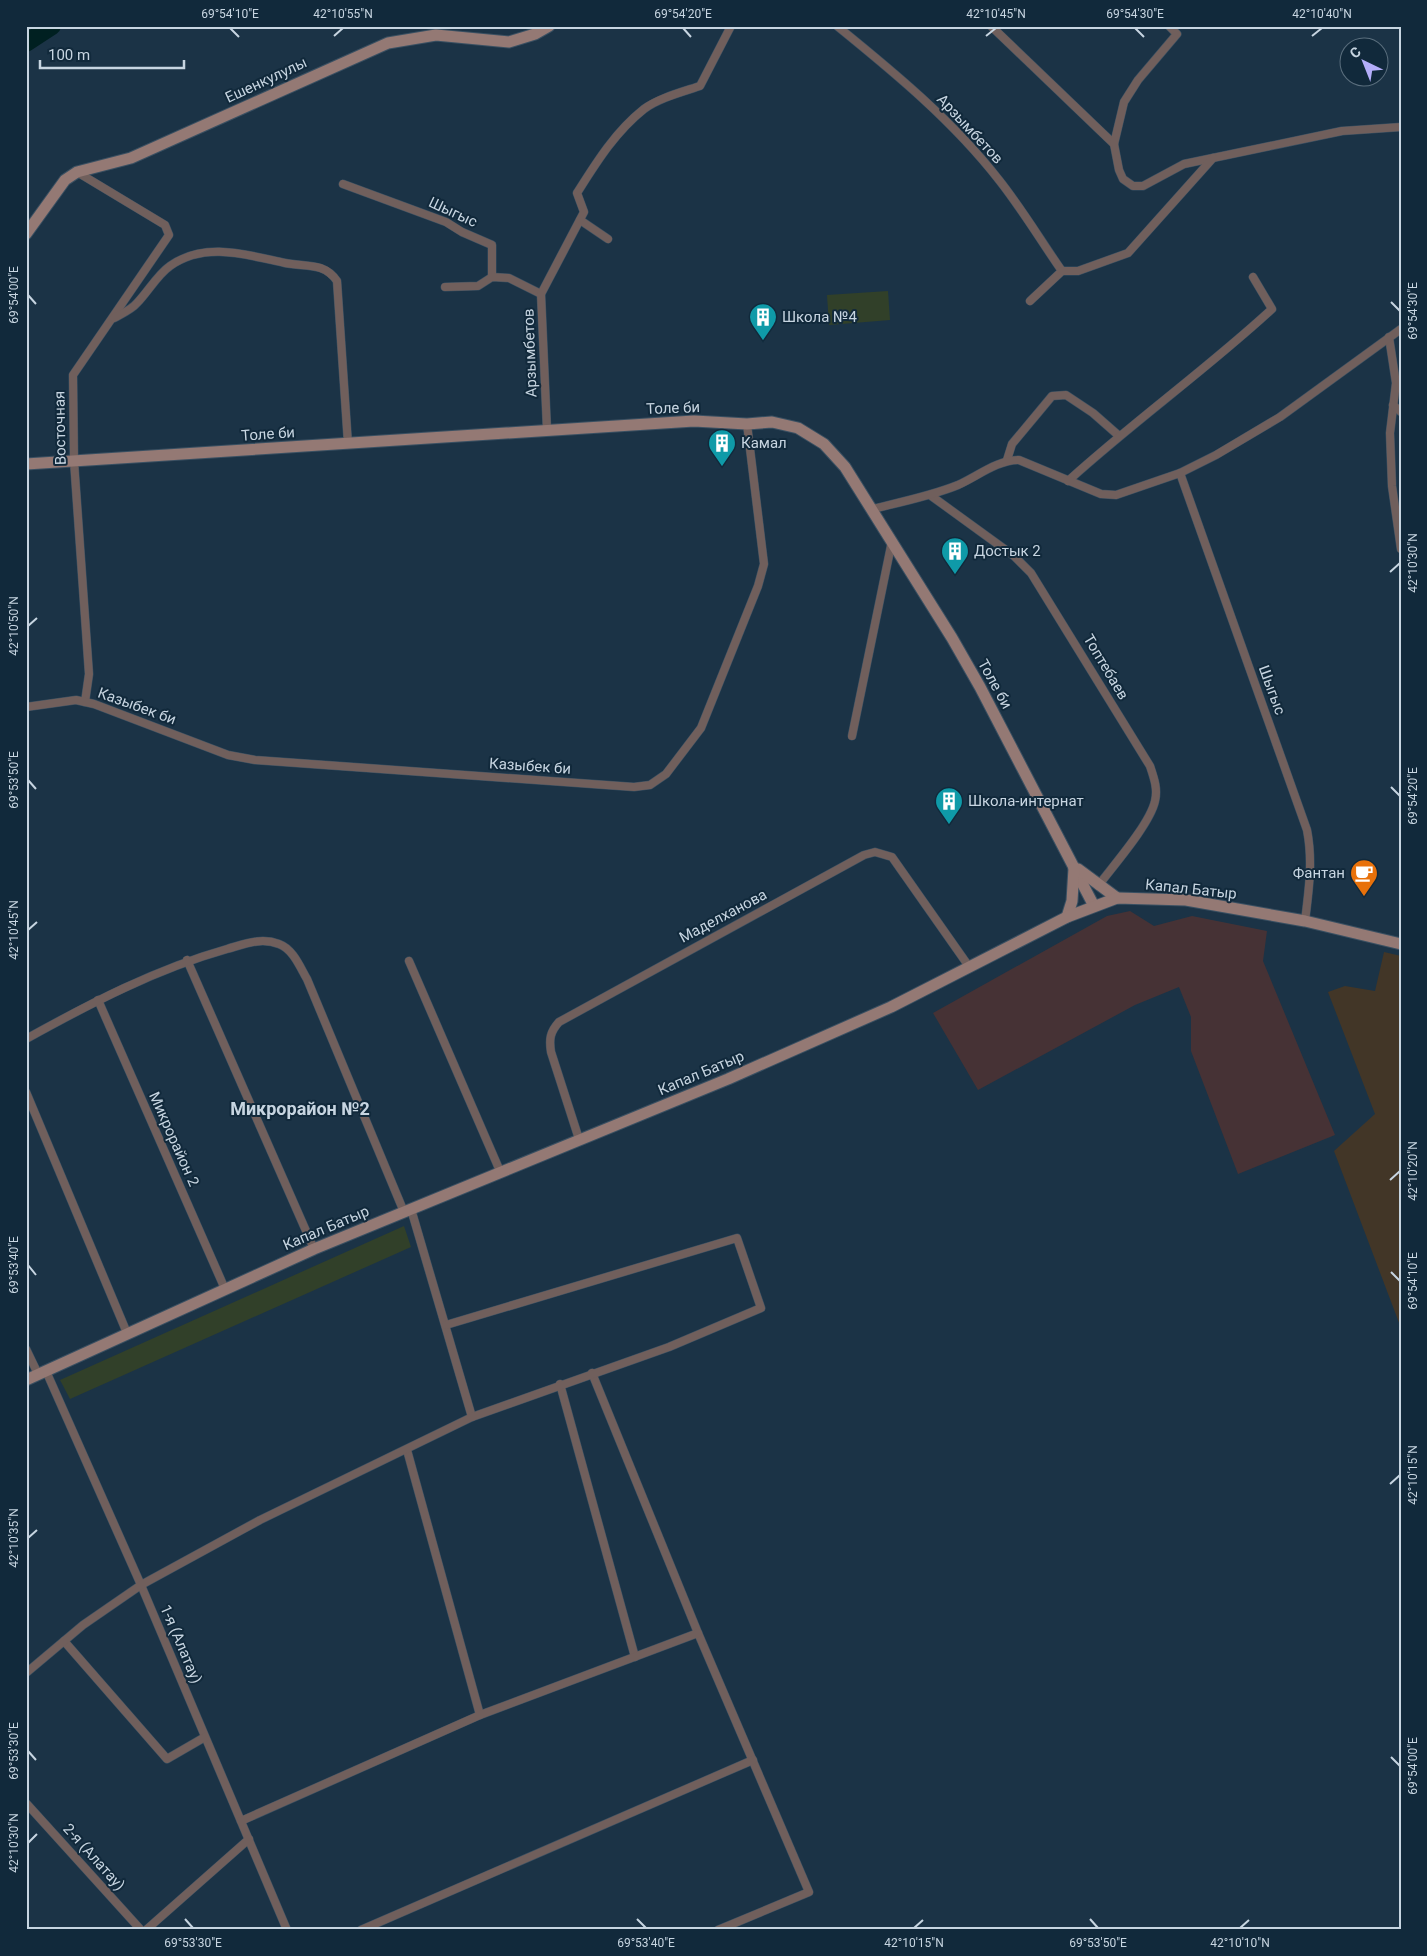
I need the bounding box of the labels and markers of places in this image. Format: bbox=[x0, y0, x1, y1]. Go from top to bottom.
building icon: Школа №4 bbox=[748, 302, 778, 341]
place label: Школа №4 bbox=[782, 308, 857, 326]
building icon: Камал bbox=[707, 428, 737, 467]
place label: Камал bbox=[741, 434, 787, 452]
building icon: Достык 2 bbox=[940, 536, 970, 575]
place label: Достык 2 bbox=[974, 542, 1041, 560]
building icon: Школа-интернат bbox=[934, 786, 964, 825]
place label: Школа-интернат bbox=[968, 792, 1084, 810]
cafe icon: Фантан bbox=[1349, 858, 1379, 897]
place label: Фантан bbox=[1293, 864, 1345, 882]

